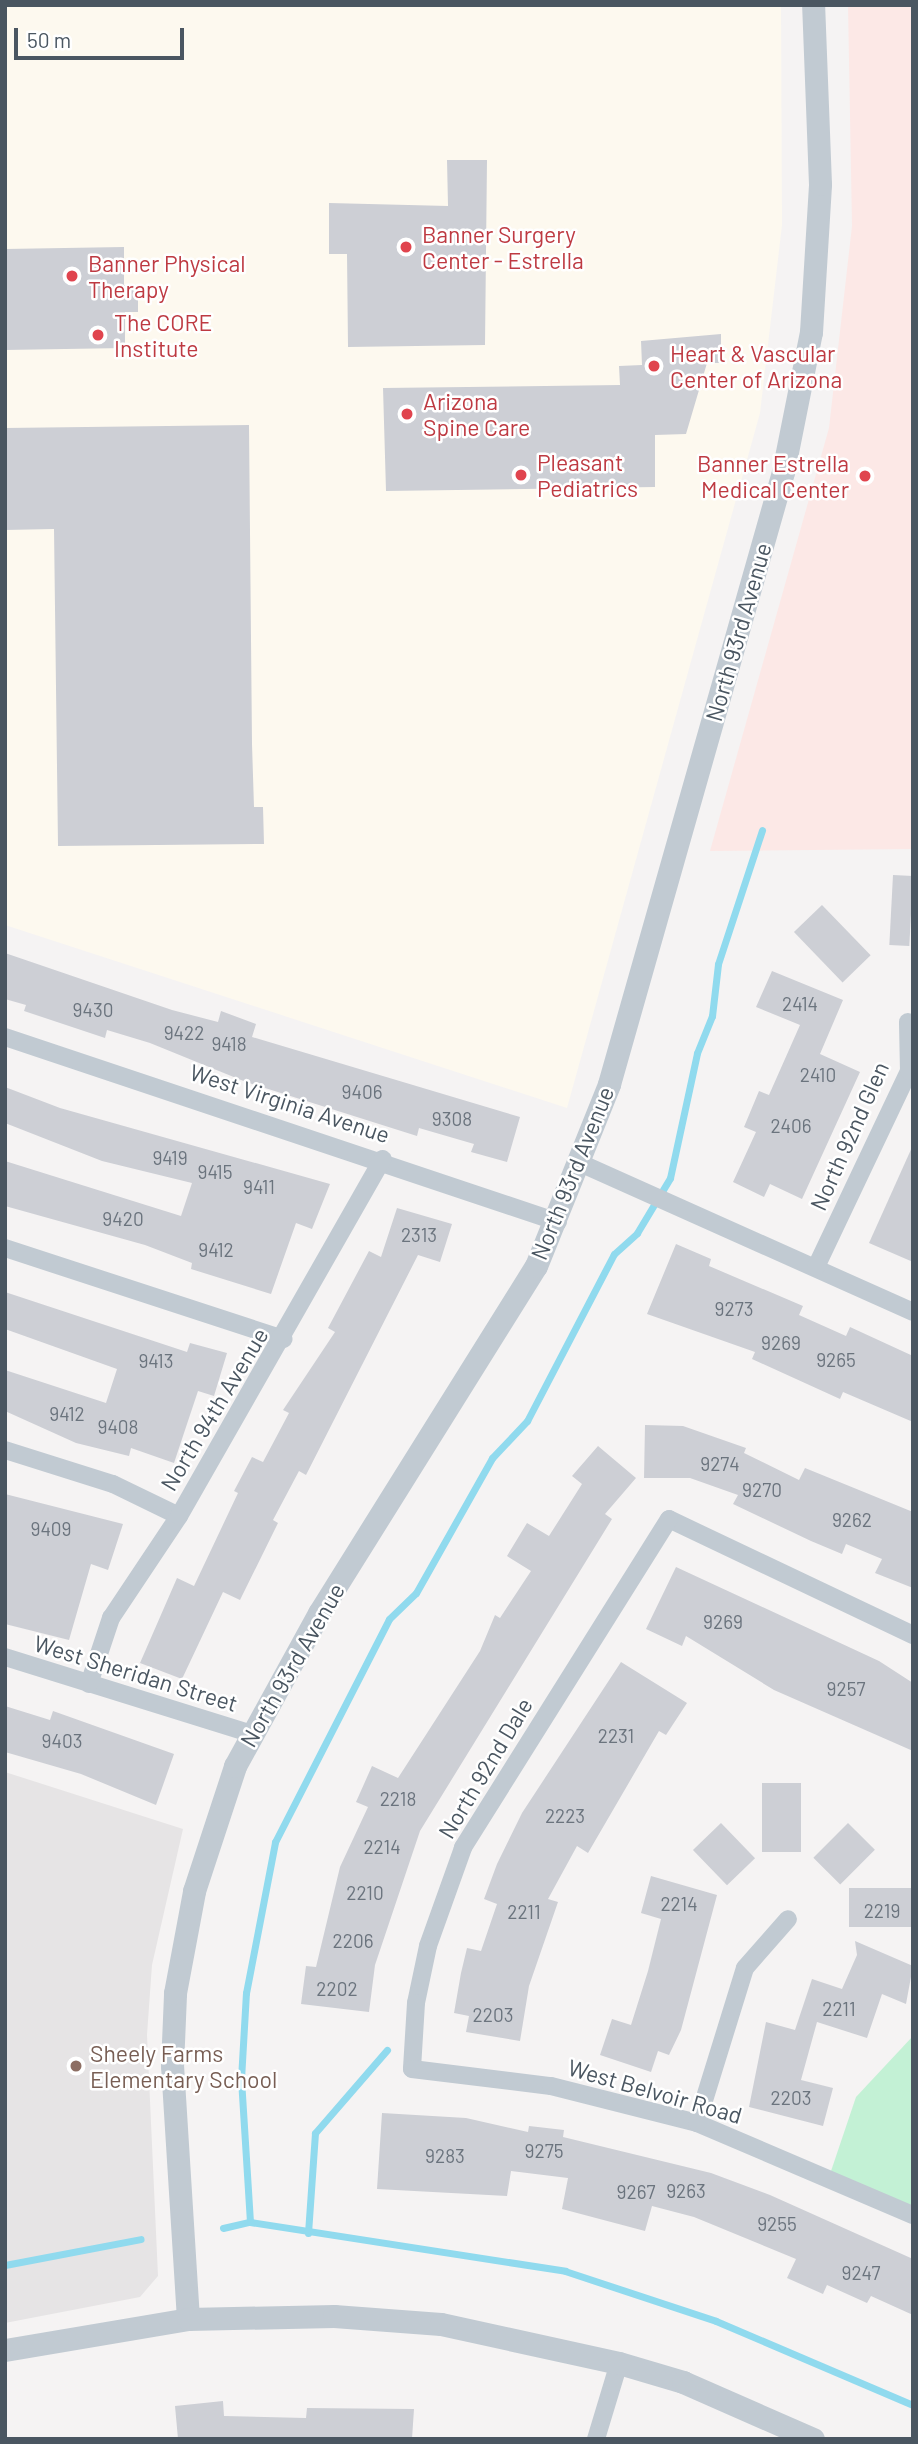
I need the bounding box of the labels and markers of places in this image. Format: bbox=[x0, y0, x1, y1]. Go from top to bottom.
place label: Banner Surgery Center - Estrella bbox=[422, 220, 584, 274]
marker: Banner Surgery Center - Estrella bbox=[396, 237, 416, 257]
place label: Banner Physical Therapy bbox=[88, 249, 246, 303]
marker: Banner Physical Therapy bbox=[62, 266, 82, 286]
place label: The CORE Institute bbox=[114, 308, 212, 362]
marker: The CORE Institute bbox=[88, 325, 108, 345]
place label: Heart & Vascular Center of Arizona bbox=[670, 339, 842, 393]
marker: Heart & Vascular Center of Arizona bbox=[644, 356, 664, 376]
place label: Arizona Spine Care bbox=[423, 387, 530, 441]
marker: Arizona Spine Care bbox=[397, 404, 417, 424]
place label: Pleasant Pediatrics bbox=[537, 448, 638, 502]
place label: Banner Estrella Medical Center bbox=[697, 449, 849, 503]
marker: Pleasant Pediatrics bbox=[511, 465, 531, 485]
marker: Banner Estrella Medical Center bbox=[855, 466, 875, 486]
place label: Sheely Farms Elementary School bbox=[90, 2039, 277, 2093]
marker: Sheely Farms Elementary School bbox=[68, 2058, 84, 2074]

